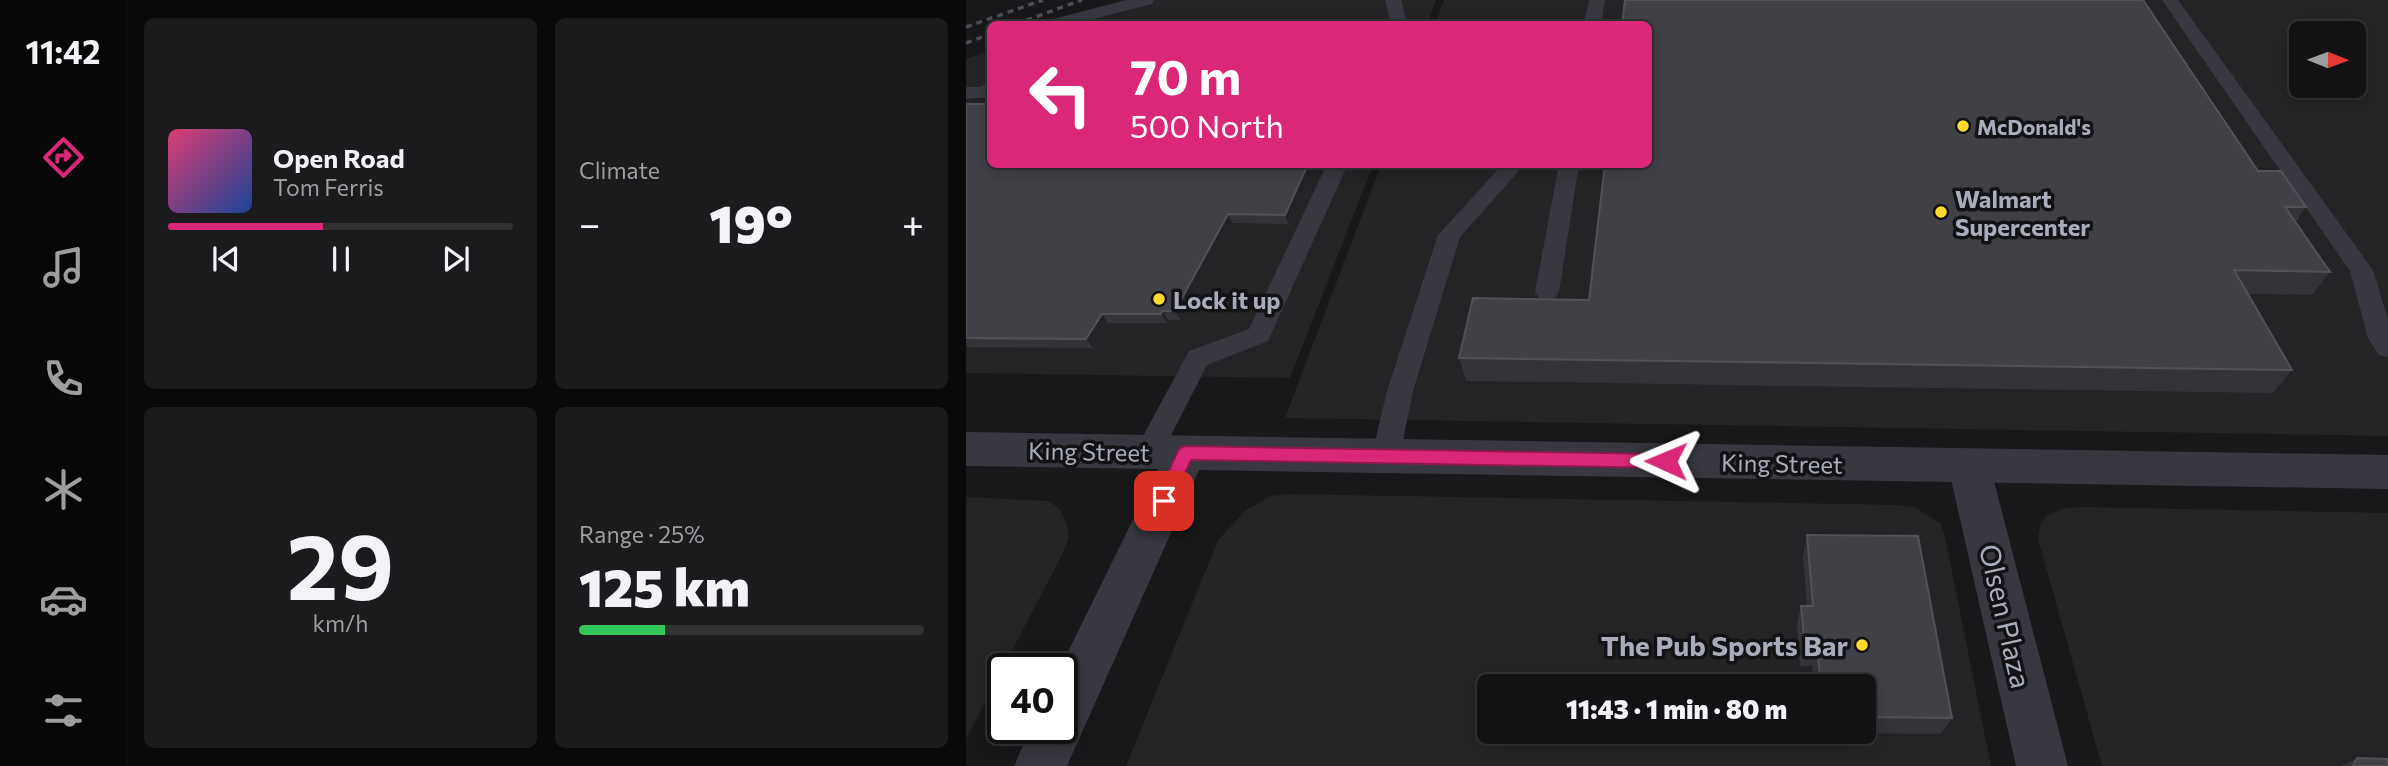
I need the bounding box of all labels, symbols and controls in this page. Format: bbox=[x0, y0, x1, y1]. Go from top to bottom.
north arrow bbox=[2289, 21, 2366, 98]
map controls bbox=[2289, 21, 2366, 98]
text: 11:42 bbox=[25, 31, 101, 71]
text: 70 m bbox=[1130, 45, 1241, 105]
icon: left bbox=[1015, 49, 1106, 140]
text: 500 North bbox=[1130, 105, 1284, 145]
place label: McDonald's bbox=[1977, 114, 2091, 139]
marker: McDonald's bbox=[1955, 118, 1971, 134]
icon: directions bbox=[39, 133, 88, 182]
text: Open Road bbox=[273, 142, 405, 173]
text: Climate bbox=[579, 156, 660, 184]
text: Tom Ferris bbox=[273, 173, 384, 201]
place label: Walmart Supercenter bbox=[1955, 184, 2090, 241]
text: 19° bbox=[709, 190, 793, 254]
text: − bbox=[579, 199, 601, 246]
text: + bbox=[902, 199, 924, 246]
marker: Walmart Supercenter bbox=[1933, 204, 1949, 220]
icon: previous bbox=[207, 240, 245, 278]
icon: pause bbox=[322, 240, 360, 278]
icon: next bbox=[437, 240, 475, 278]
icon: music bbox=[39, 243, 88, 292]
place label: Lock it up bbox=[1173, 285, 1281, 314]
marker: Lock it up bbox=[1151, 291, 1167, 307]
icon: phone bbox=[39, 354, 88, 403]
position arrow bbox=[1629, 424, 1703, 498]
street label: King Street bbox=[1028, 435, 1150, 467]
street label: King Street bbox=[1721, 447, 1843, 479]
icon: climate bbox=[39, 465, 88, 514]
pin bbox=[1134, 471, 1194, 531]
icon: arrive bbox=[1145, 482, 1183, 520]
text: 29 bbox=[287, 507, 394, 619]
text: Range · 25% bbox=[579, 520, 704, 548]
street label: Olsen Plaza bbox=[1973, 541, 2039, 691]
text: 125 km bbox=[579, 554, 750, 618]
icon: car bbox=[39, 575, 88, 624]
text: km/h bbox=[313, 609, 368, 637]
place label: The Pub Sports Bar bbox=[1601, 628, 1848, 662]
marker: The Pub Sports Bar bbox=[1854, 637, 1870, 653]
speed limit sign: 40 bbox=[987, 653, 1078, 744]
icon: filters bbox=[39, 686, 88, 735]
text: 11:43 · 1 min · 80 m bbox=[1566, 693, 1787, 724]

